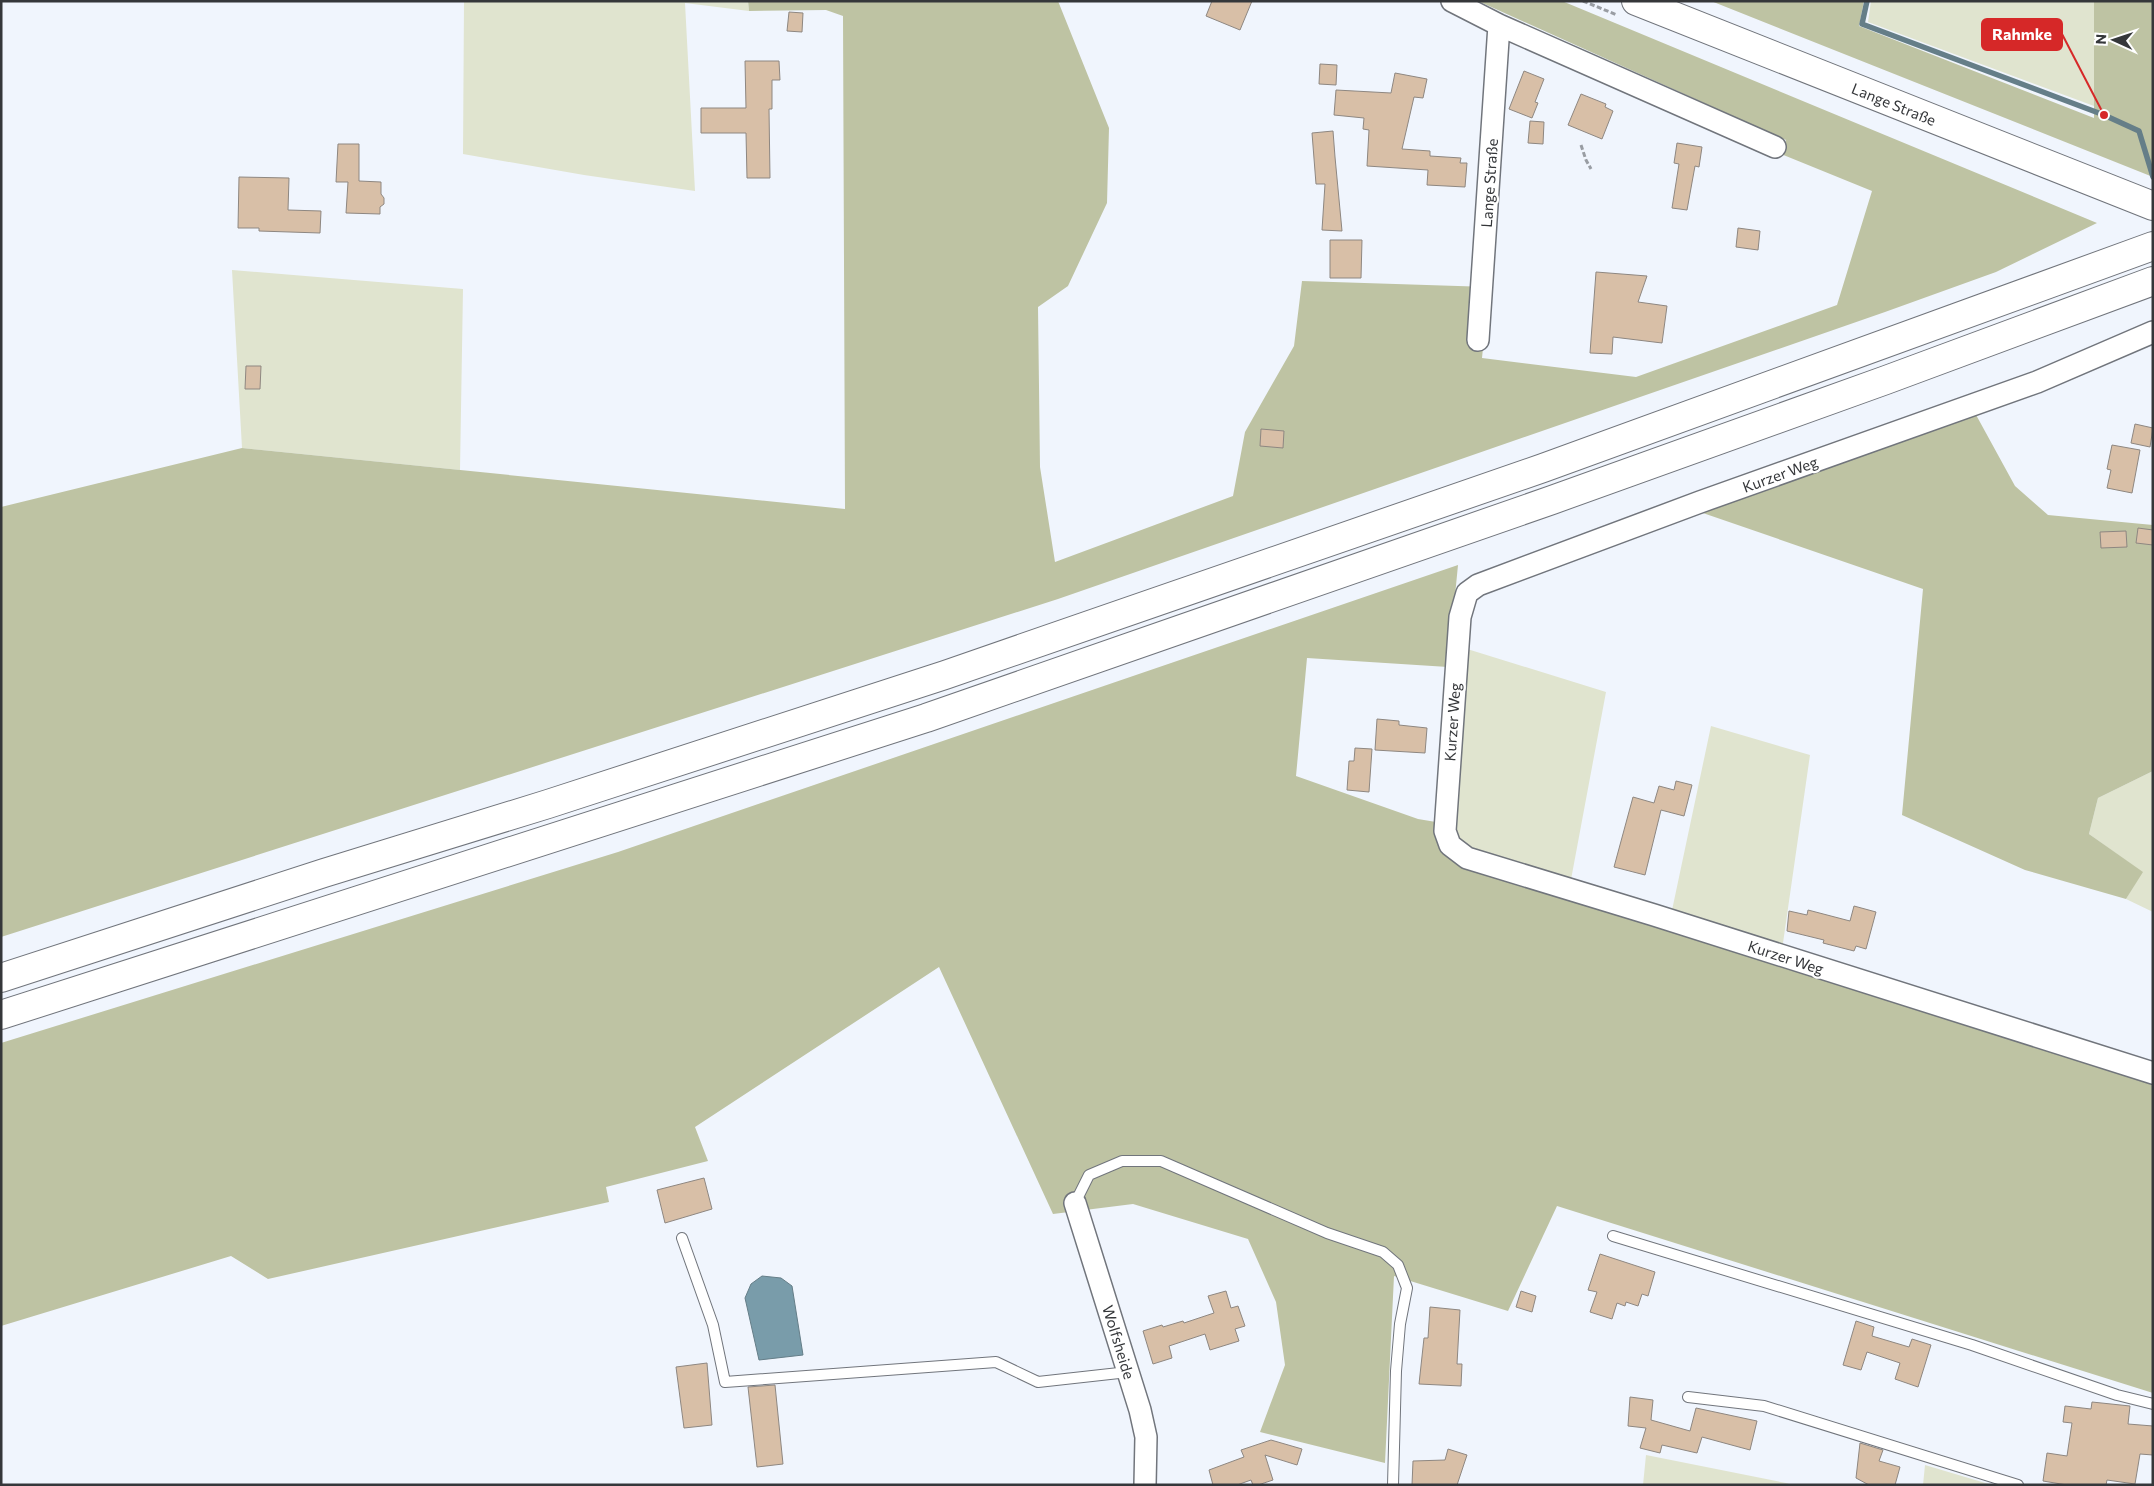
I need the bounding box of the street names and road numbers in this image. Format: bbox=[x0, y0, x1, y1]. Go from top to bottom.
street label: Lange Straße bbox=[1849, 79, 1939, 129]
street label: Lange Straße bbox=[1477, 138, 1501, 228]
street label: Kurzer Weg bbox=[1740, 452, 1820, 496]
street label: Kurzer Weg bbox=[1440, 682, 1464, 762]
street label: Kurzer Weg bbox=[1746, 936, 1826, 978]
street label: Wolfsheide bbox=[1099, 1303, 1139, 1381]

